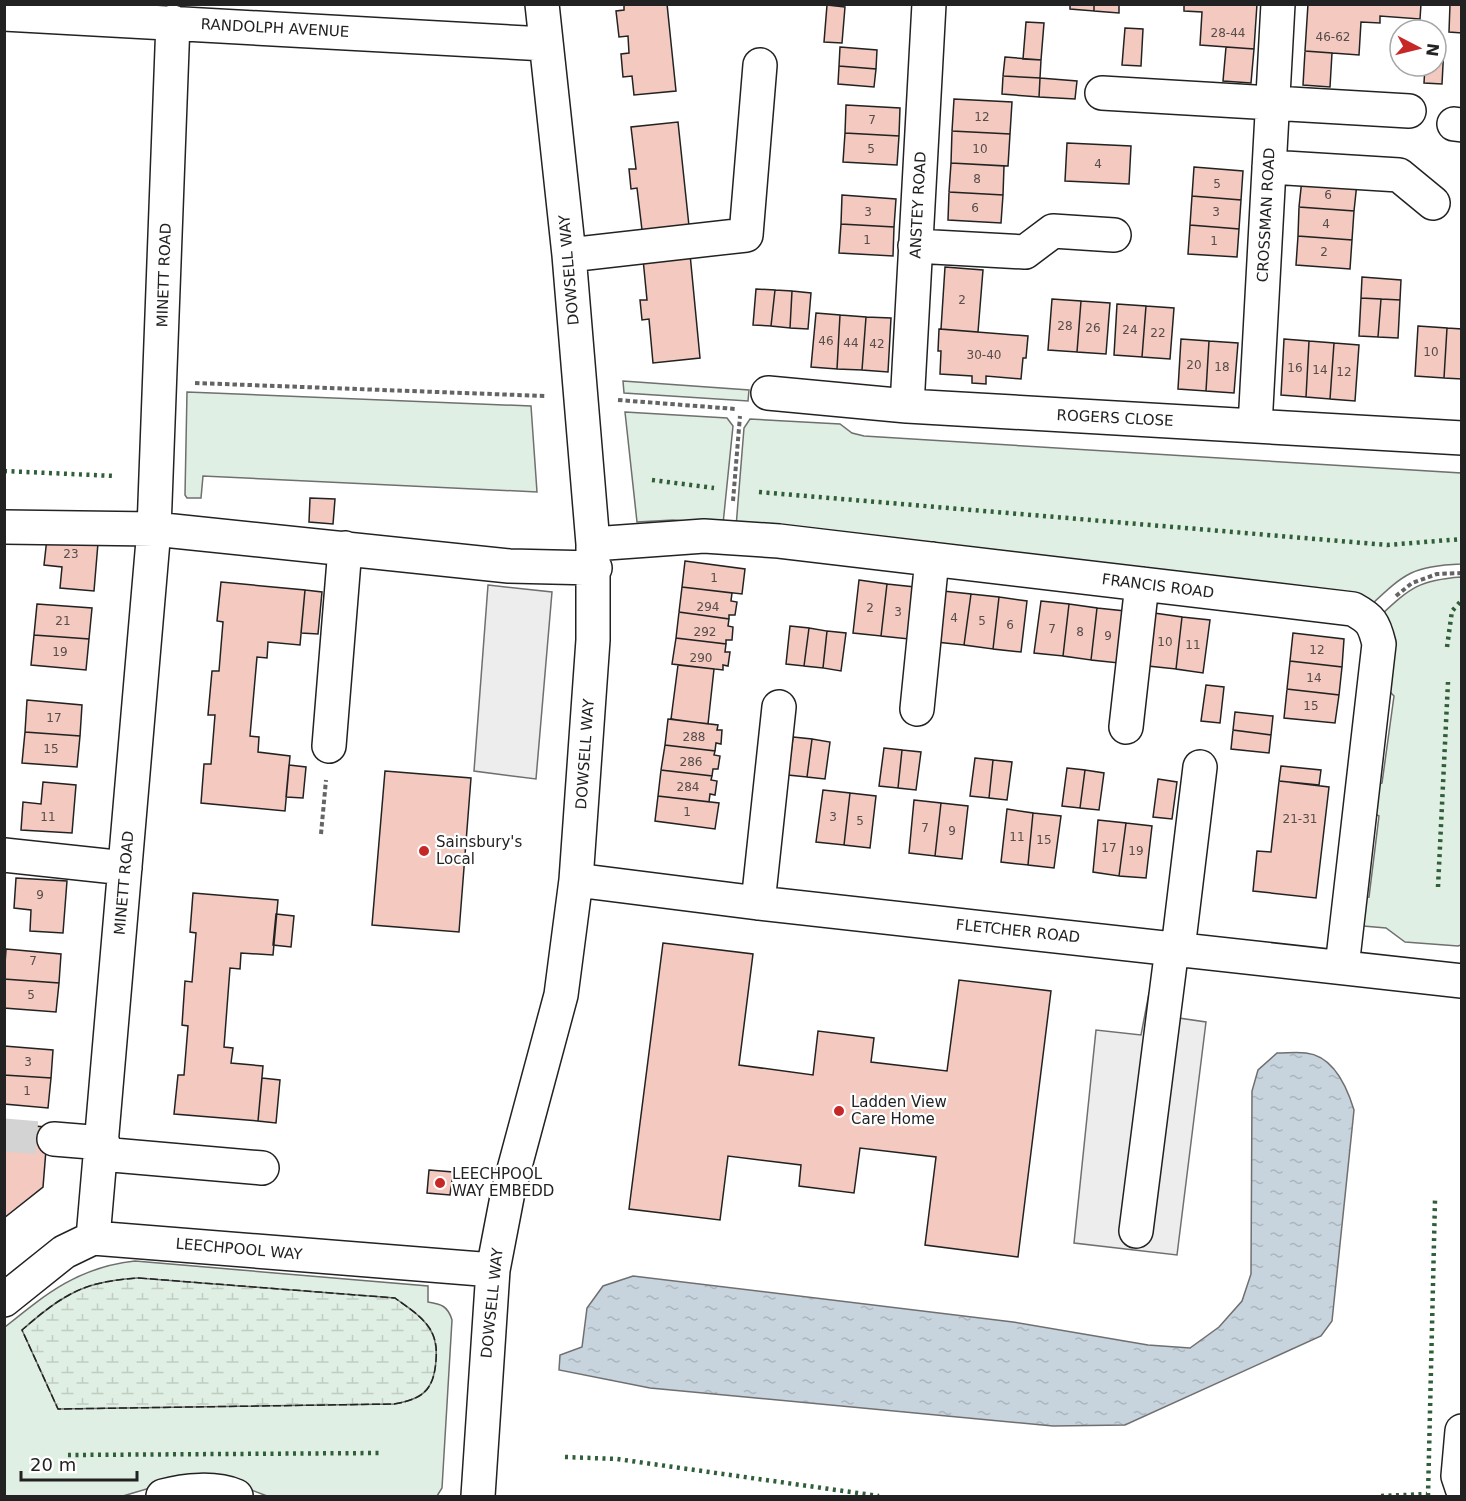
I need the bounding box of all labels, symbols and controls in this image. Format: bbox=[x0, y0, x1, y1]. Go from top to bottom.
street label: RANDOLPH AVENUE bbox=[200, 15, 350, 41]
north arrow bbox=[1388, 18, 1448, 78]
house number: 28-44 bbox=[1211, 26, 1245, 40]
house number: 46-62 bbox=[1316, 30, 1350, 44]
text: N bbox=[1422, 42, 1443, 58]
house number: 12 bbox=[974, 110, 990, 124]
house number: 7 bbox=[868, 113, 876, 127]
house number: 5 bbox=[867, 142, 875, 156]
house number: 10 bbox=[972, 142, 988, 156]
street label: CROSSMAN ROAD bbox=[1253, 147, 1279, 283]
street label: ANSTEY ROAD bbox=[906, 151, 930, 259]
house number: 4 bbox=[1094, 157, 1102, 171]
house number: 8 bbox=[973, 172, 981, 186]
house number: 5 bbox=[1213, 177, 1221, 191]
house number: 6 bbox=[1324, 188, 1332, 202]
house number: 6 bbox=[971, 201, 979, 215]
house number: 3 bbox=[864, 205, 872, 219]
house number: 3 bbox=[1212, 205, 1220, 219]
street label: DOWSELL WAY bbox=[555, 213, 583, 326]
house number: 4 bbox=[1322, 217, 1330, 231]
street label: MINETT ROAD bbox=[153, 222, 175, 328]
house number: 1 bbox=[863, 233, 871, 247]
house number: 1 bbox=[1210, 234, 1218, 248]
house number: 2 bbox=[1320, 245, 1328, 259]
house number: 2 bbox=[958, 293, 966, 307]
house number: 28 bbox=[1057, 319, 1073, 333]
house number: 26 bbox=[1085, 321, 1101, 335]
house number: 24 bbox=[1122, 323, 1138, 337]
house number: 22 bbox=[1150, 326, 1166, 340]
house number: 46 bbox=[818, 334, 834, 348]
house number: 44 bbox=[843, 336, 859, 350]
house number: 42 bbox=[869, 337, 885, 351]
house number: 10 bbox=[1423, 345, 1439, 359]
house number: 30-40 bbox=[967, 348, 1001, 362]
house number: 20 bbox=[1186, 358, 1202, 372]
house number: 18 bbox=[1214, 360, 1230, 374]
house number: 16 bbox=[1287, 361, 1303, 375]
house number: 14 bbox=[1312, 363, 1328, 377]
house number: 12 bbox=[1336, 365, 1352, 379]
street label: ROGERS CLOSE bbox=[1056, 406, 1174, 430]
house number: 23 bbox=[63, 547, 79, 561]
street label: FRANCIS ROAD bbox=[1101, 570, 1215, 602]
house number: 1 bbox=[710, 571, 718, 585]
house number: 294 bbox=[697, 600, 719, 614]
house number: 2 bbox=[866, 601, 874, 615]
house number: 3 bbox=[894, 605, 902, 619]
house number: 4 bbox=[950, 611, 958, 625]
house number: 21 bbox=[55, 614, 71, 628]
house number: 5 bbox=[978, 614, 986, 628]
house number: 6 bbox=[1006, 618, 1014, 632]
house number: 7 bbox=[1048, 622, 1056, 636]
house number: 292 bbox=[694, 625, 716, 639]
house number: 8 bbox=[1076, 625, 1084, 639]
house number: 9 bbox=[1104, 629, 1112, 643]
house number: 10 bbox=[1157, 635, 1173, 649]
house number: 11 bbox=[1185, 638, 1201, 652]
house number: 12 bbox=[1309, 643, 1325, 657]
house number: 19 bbox=[52, 645, 68, 659]
house number: 290 bbox=[690, 651, 712, 665]
house number: 14 bbox=[1306, 671, 1322, 685]
street label: DOWSELL WAY bbox=[572, 697, 598, 810]
house number: 15 bbox=[1303, 699, 1319, 713]
house number: 17 bbox=[46, 711, 62, 725]
house number: 288 bbox=[683, 730, 705, 744]
house number: 15 bbox=[43, 742, 59, 756]
house number: 286 bbox=[680, 755, 702, 769]
house number: 284 bbox=[677, 780, 699, 794]
house number: 1 bbox=[683, 805, 691, 819]
house number: 11 bbox=[40, 810, 56, 824]
house number: 3 bbox=[829, 810, 837, 824]
house number: 21-31 bbox=[1283, 812, 1317, 826]
house number: 5 bbox=[856, 814, 864, 828]
house number: 7 bbox=[921, 821, 929, 835]
house number: 9 bbox=[948, 824, 956, 838]
street label: MINETT ROAD bbox=[110, 830, 138, 936]
house number: 11 bbox=[1009, 830, 1025, 844]
place label: Sainsbury's Local bbox=[436, 833, 522, 868]
house number: 15 bbox=[1036, 833, 1052, 847]
house number: 17 bbox=[1101, 841, 1117, 855]
marker: Sainsbury's Local bbox=[417, 844, 431, 858]
house number: 19 bbox=[1128, 844, 1144, 858]
house number: 9 bbox=[36, 888, 44, 902]
street label: FLETCHER ROAD bbox=[955, 916, 1081, 946]
house number: 7 bbox=[29, 954, 37, 968]
house number: 5 bbox=[27, 988, 35, 1002]
house number: 3 bbox=[24, 1055, 32, 1069]
house number: 1 bbox=[23, 1084, 31, 1098]
place label: Ladden View Care Home bbox=[851, 1093, 947, 1128]
marker: Ladden View Care Home bbox=[832, 1104, 846, 1118]
place label: LEECHPOOL WAY EMBEDD bbox=[452, 1165, 554, 1200]
marker: LEECHPOOL WAY EMBEDD bbox=[433, 1176, 447, 1190]
street label: LEECHPOOL WAY bbox=[175, 1234, 304, 1264]
street label: DOWSELL WAY bbox=[477, 1246, 507, 1359]
scale bar bbox=[21, 1444, 136, 1482]
text: 20 m bbox=[30, 1454, 76, 1475]

